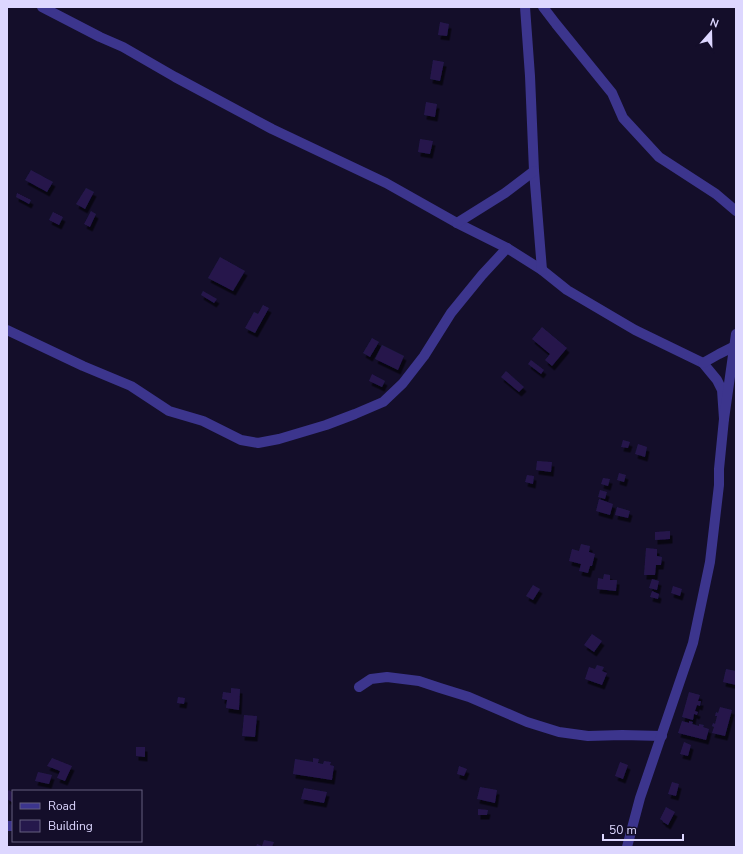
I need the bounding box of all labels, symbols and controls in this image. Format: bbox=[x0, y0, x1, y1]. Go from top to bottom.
north arrow bbox=[691, 12, 731, 52]
text: N bbox=[708, 15, 721, 32]
legend bbox=[12, 790, 142, 842]
text: Road bbox=[48, 798, 76, 814]
scale bar bbox=[603, 816, 683, 842]
text: Building bbox=[48, 818, 93, 834]
text: 50 m bbox=[609, 822, 637, 838]

